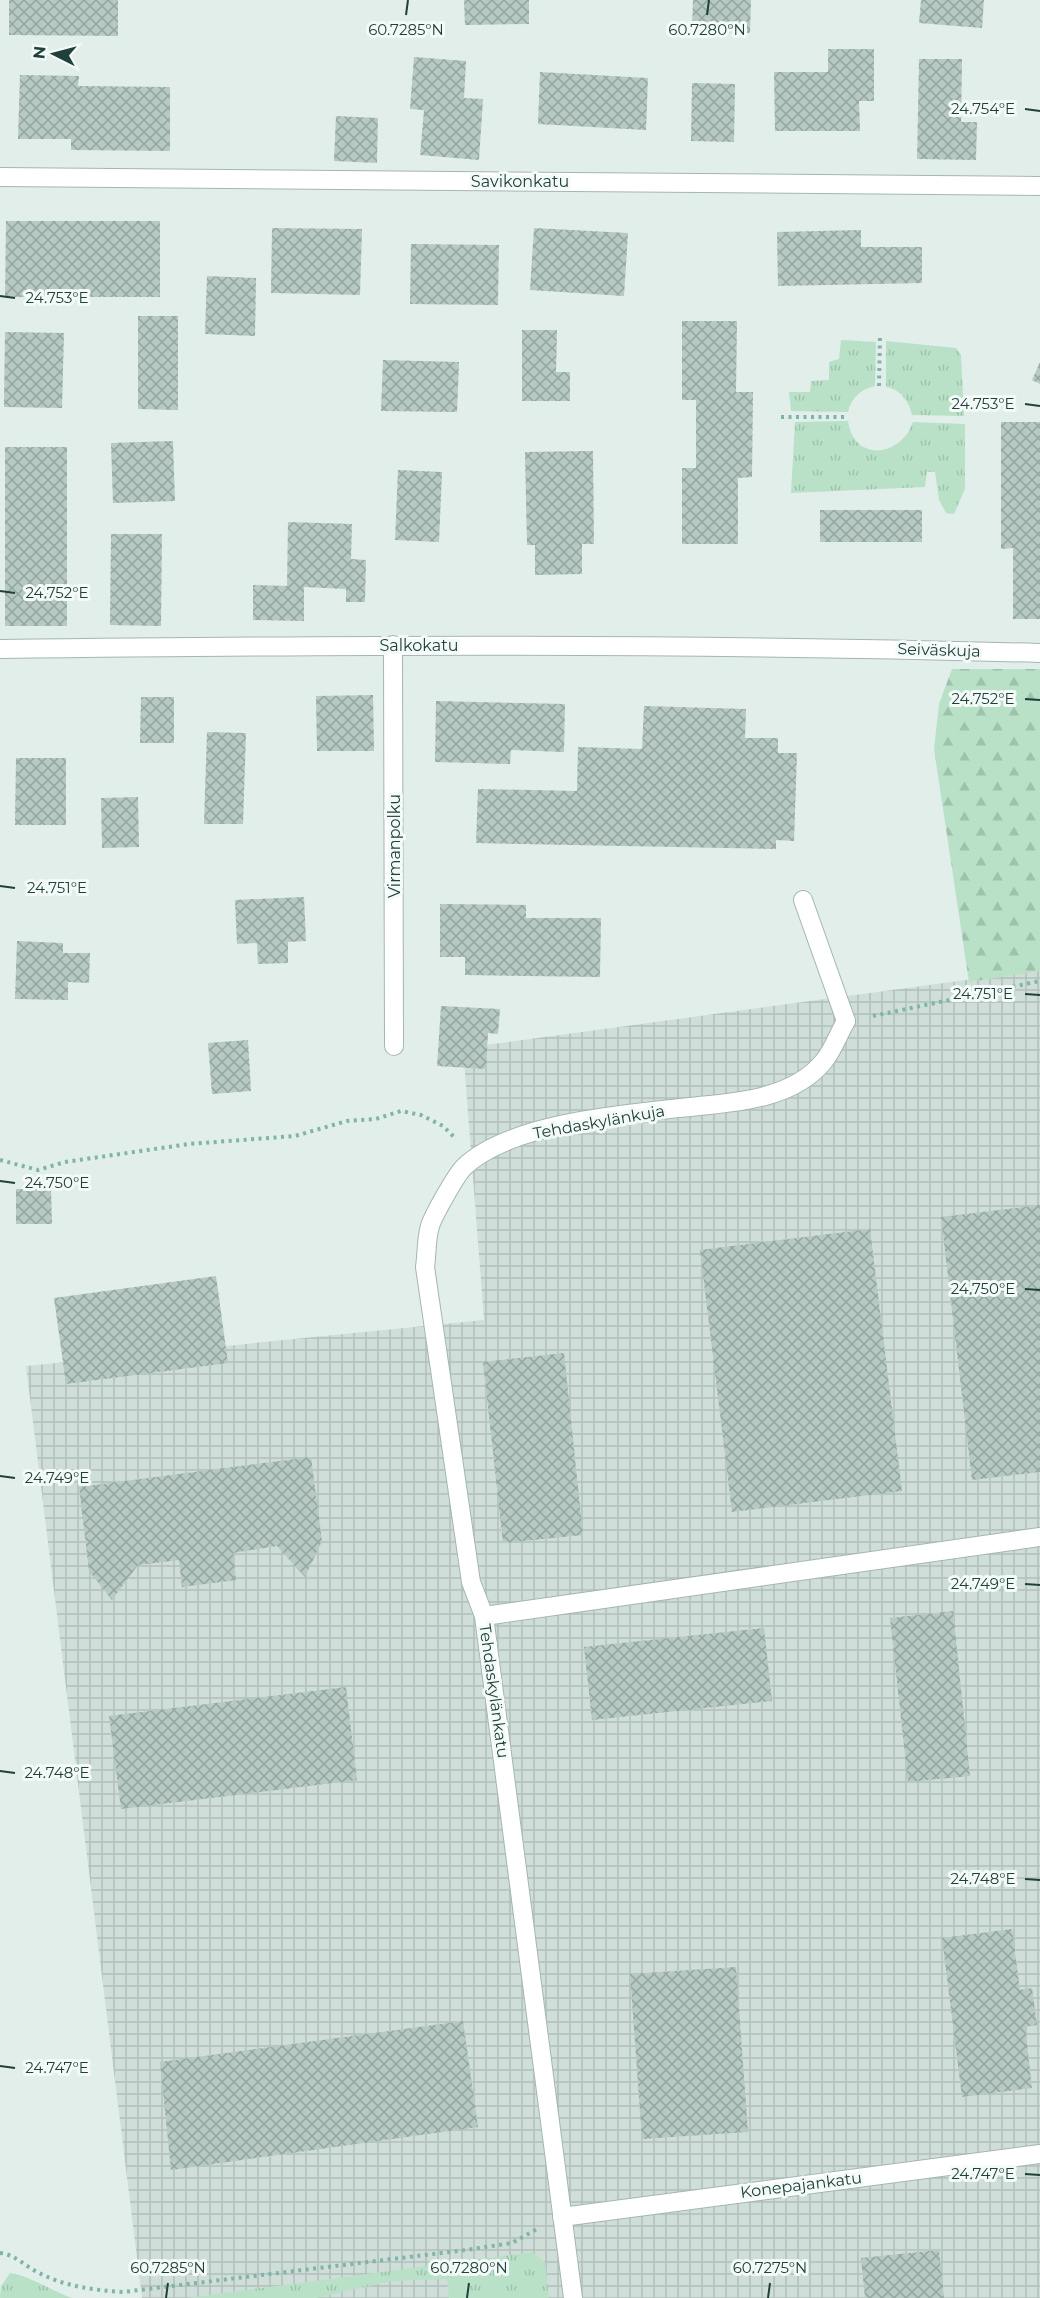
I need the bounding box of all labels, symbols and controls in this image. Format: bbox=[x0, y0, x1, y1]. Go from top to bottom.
text: 60.7285°N bbox=[368, 20, 444, 39]
text: 60.7280°N bbox=[668, 20, 746, 39]
north arrow bbox=[24, 24, 84, 84]
text: N bbox=[29, 45, 50, 60]
text: 24.754°E bbox=[951, 99, 1015, 118]
street label: Savikonkatu bbox=[471, 172, 569, 191]
text: 24.753°E bbox=[26, 288, 88, 307]
text: 24.753°E bbox=[952, 394, 1014, 413]
text: 24.752°E bbox=[25, 583, 89, 602]
street label: Salkokatu bbox=[380, 636, 458, 655]
street label: Seiväskuja bbox=[897, 639, 981, 661]
text: 24.752°E bbox=[951, 689, 1015, 708]
street label: Virmanpolku bbox=[385, 794, 404, 898]
text: 24.751°E bbox=[27, 878, 87, 897]
text: 24.751°E bbox=[953, 984, 1013, 1003]
street label: Tehdaskylänkuja bbox=[532, 1101, 666, 1143]
text: 24.750°E bbox=[25, 1173, 89, 1192]
text: 24.750°E bbox=[951, 1279, 1015, 1298]
text: 24.749°E bbox=[25, 1468, 89, 1487]
text: 24.749°E bbox=[951, 1574, 1015, 1593]
street label: Tehdaskylänkatu bbox=[475, 1623, 513, 1759]
text: 24.748°E bbox=[24, 1763, 90, 1782]
text: 24.748°E bbox=[950, 1869, 1016, 1888]
text: 24.747°E bbox=[25, 2058, 89, 2077]
text: 24.747°E bbox=[951, 2164, 1015, 2183]
street label: Konepajankatu bbox=[739, 2168, 863, 2202]
text: 60.7285°N bbox=[130, 2258, 206, 2277]
text: 60.7280°N bbox=[430, 2258, 508, 2277]
text: 60.7275°N bbox=[733, 2258, 807, 2277]

